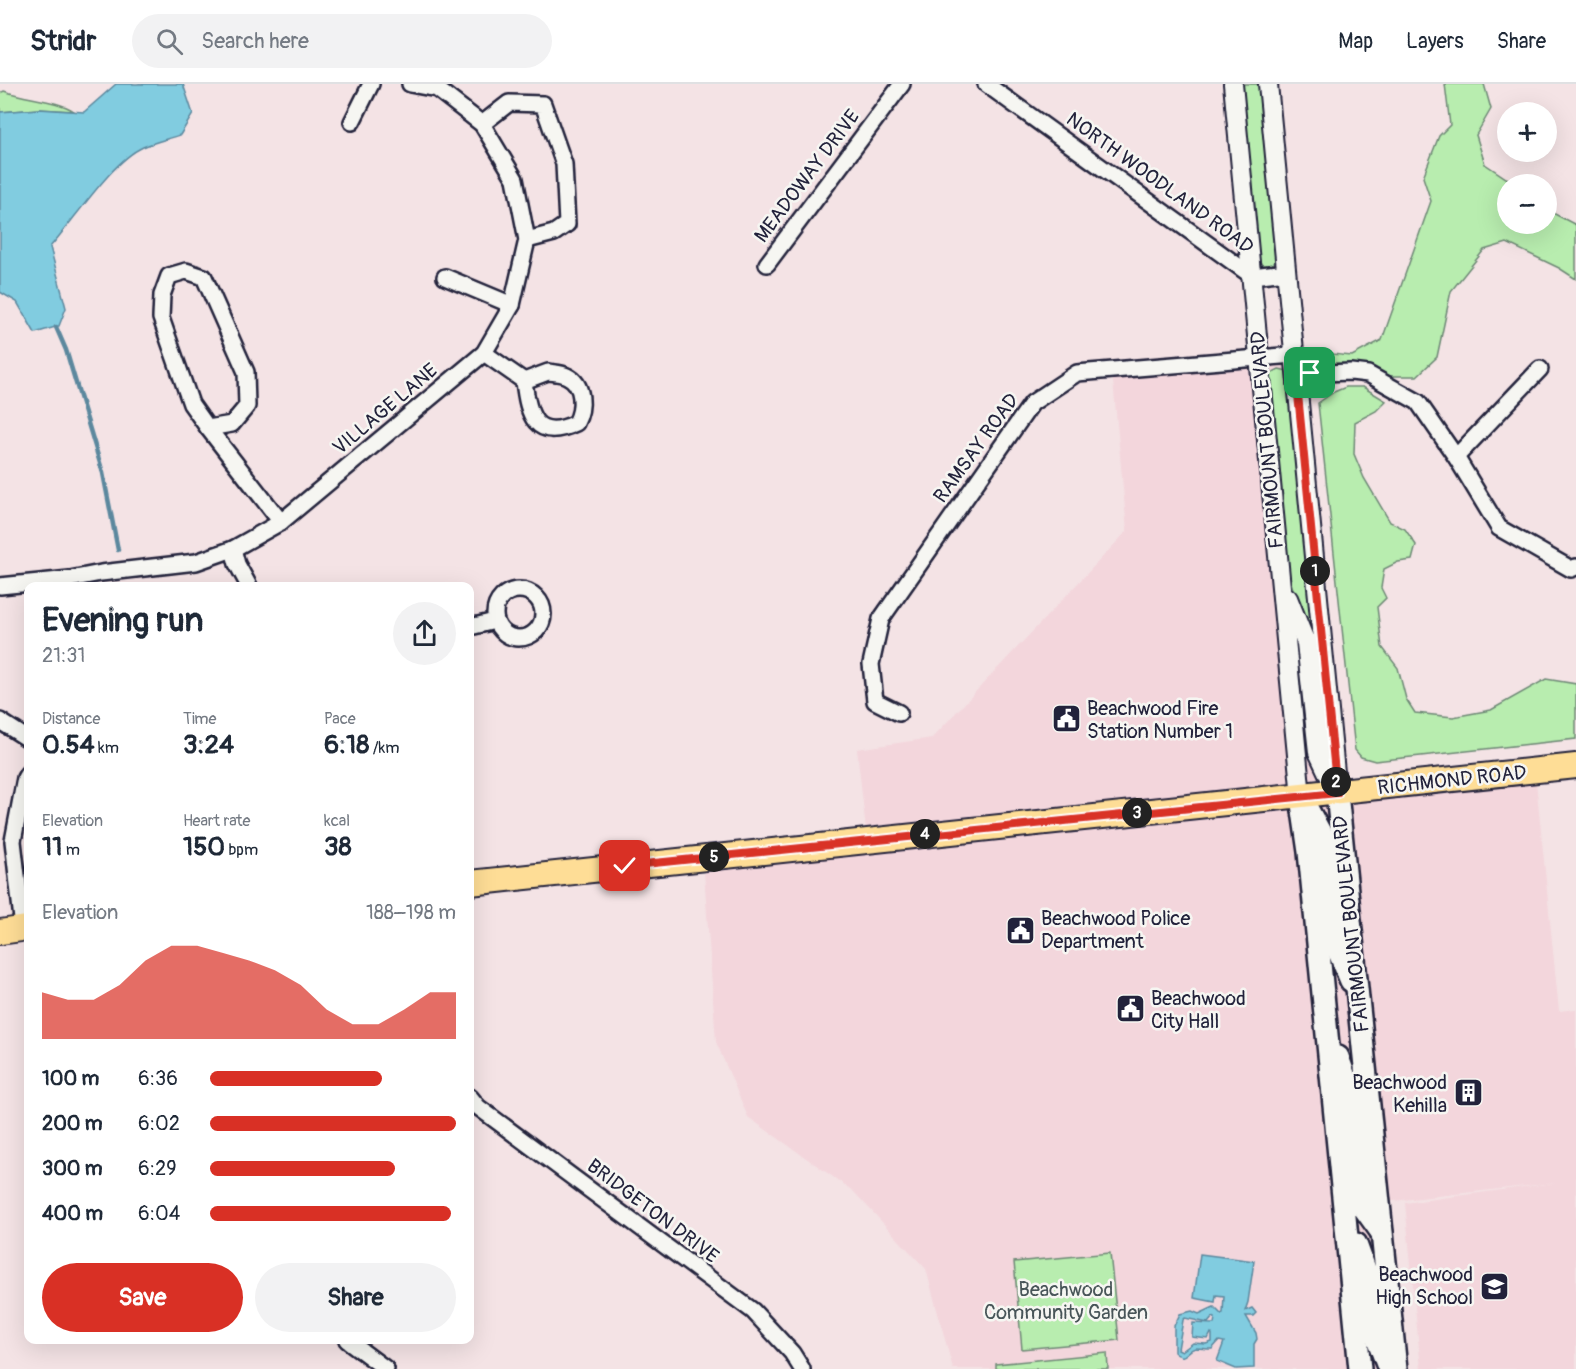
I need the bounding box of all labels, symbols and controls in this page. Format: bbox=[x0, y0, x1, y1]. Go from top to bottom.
search box bbox=[132, 14, 552, 68]
text: Stridr bbox=[30, 24, 96, 59]
icon: search bbox=[153, 25, 186, 58]
text: Search here bbox=[201, 27, 309, 55]
text: Map bbox=[1338, 28, 1373, 55]
text: Layers bbox=[1406, 28, 1464, 55]
text: Share bbox=[1497, 28, 1546, 55]
map controls bbox=[1497, 102, 1557, 234]
button: + bbox=[1497, 102, 1557, 162]
street label: MEADOWAY DRIVE bbox=[749, 105, 865, 247]
street label: NORTH WOODLAND ROAD bbox=[1061, 107, 1259, 259]
button: − bbox=[1497, 174, 1557, 234]
street label: FAIRMOUNT BOULEVARD bbox=[1245, 330, 1289, 550]
pin bbox=[1284, 347, 1335, 398]
icon: arrive bbox=[1293, 356, 1326, 389]
street label: VILLAGE LANE bbox=[327, 358, 443, 460]
street label: RAMSAY ROAD bbox=[928, 388, 1024, 508]
pin: 1 bbox=[1300, 556, 1330, 586]
text: 1 bbox=[1312, 561, 1318, 581]
text: Evening run bbox=[42, 600, 203, 641]
button: share bbox=[393, 602, 456, 665]
text: 21:31 bbox=[42, 643, 85, 668]
place label: Beachwood Fire Station Number 1 bbox=[1087, 696, 1233, 744]
public building icon: Beachwood Fire Station Number 1 bbox=[1050, 703, 1082, 735]
text: Distance bbox=[42, 709, 101, 729]
text: Time bbox=[183, 709, 216, 729]
text: Pace bbox=[324, 709, 356, 729]
text: 0.54 bbox=[42, 729, 95, 761]
text: 3:24 bbox=[183, 729, 234, 761]
text: 6:18 bbox=[324, 729, 369, 761]
text: km bbox=[95, 738, 119, 758]
text: /km bbox=[369, 738, 399, 758]
street label: RICHMOND ROAD bbox=[1376, 760, 1528, 800]
pin: 2 bbox=[1321, 767, 1351, 797]
text: 2 bbox=[1332, 772, 1340, 792]
pin: 3 bbox=[1122, 798, 1152, 828]
text: 3 bbox=[1133, 803, 1141, 823]
text: Elevation bbox=[42, 811, 103, 831]
text: Heart rate bbox=[183, 811, 250, 831]
text: kcal bbox=[324, 811, 350, 831]
street label: FAIRMOUNT BOULEVARD bbox=[1327, 814, 1375, 1034]
pin: 4 bbox=[910, 819, 940, 849]
text: 4 bbox=[920, 824, 930, 844]
text: 11 bbox=[42, 831, 62, 863]
text: 150 bbox=[183, 831, 225, 863]
text: 38 bbox=[324, 831, 352, 863]
text: m bbox=[62, 840, 80, 860]
text: bpm bbox=[225, 840, 258, 860]
pin bbox=[599, 840, 650, 891]
pin: 5 bbox=[699, 842, 729, 872]
text: 5 bbox=[710, 847, 718, 867]
icon: check bbox=[608, 849, 641, 882]
text: Elevation bbox=[42, 900, 118, 925]
text: 188–198 m bbox=[366, 900, 456, 925]
place label: Beachwood Police Department bbox=[1041, 906, 1190, 954]
public building icon: Beachwood Police Department bbox=[1004, 914, 1036, 946]
place label: Beachwood City Hall bbox=[1151, 986, 1246, 1034]
public building icon: Beachwood City Hall bbox=[1114, 993, 1146, 1025]
text: 100 m bbox=[42, 1066, 99, 1091]
text: 6:36 bbox=[138, 1066, 178, 1091]
place label: Beachwood Kehilla bbox=[1352, 1070, 1447, 1118]
building icon: Beachwood Kehilla bbox=[1452, 1077, 1484, 1109]
text: 200 m bbox=[42, 1111, 103, 1136]
text: 6:02 bbox=[138, 1111, 180, 1136]
street label: BRIDGETON DRIVE bbox=[582, 1153, 724, 1269]
text: 300 m bbox=[42, 1156, 103, 1181]
text: 6:29 bbox=[138, 1156, 176, 1181]
text: 400 m bbox=[42, 1201, 103, 1226]
text: 6:04 bbox=[138, 1201, 180, 1226]
place label: Beachwood High School bbox=[1375, 1262, 1473, 1310]
button: Save bbox=[42, 1263, 243, 1332]
button: Share bbox=[255, 1263, 456, 1332]
school or university icon: Beachwood High School bbox=[1478, 1270, 1510, 1302]
park label: Beachwood Community Garden bbox=[984, 1277, 1148, 1325]

